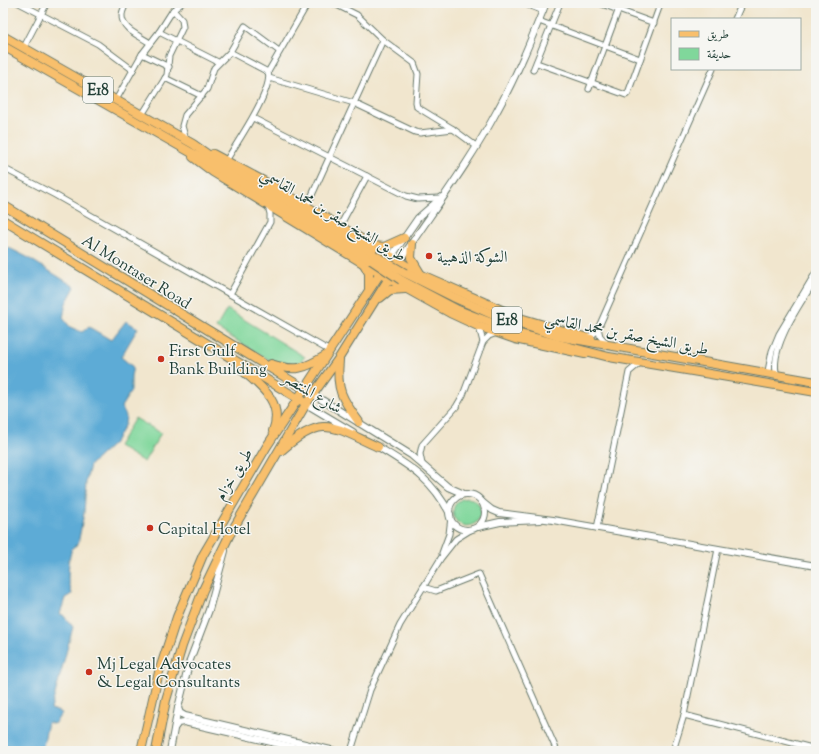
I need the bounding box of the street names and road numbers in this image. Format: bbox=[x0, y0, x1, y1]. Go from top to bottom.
road number: E18 bbox=[83, 77, 113, 103]
street label: طريق الشيخ صقر بن محمد القاسمي bbox=[255, 163, 410, 271]
street label: Al Montaser Road bbox=[76, 230, 195, 316]
road number: E18 bbox=[492, 307, 522, 333]
street label: طريق الشيخ صقر بن محمد القاسمي bbox=[542, 308, 710, 365]
street label: شارع المنتصر bbox=[276, 366, 346, 421]
street label: طريق خزام bbox=[210, 445, 261, 506]

